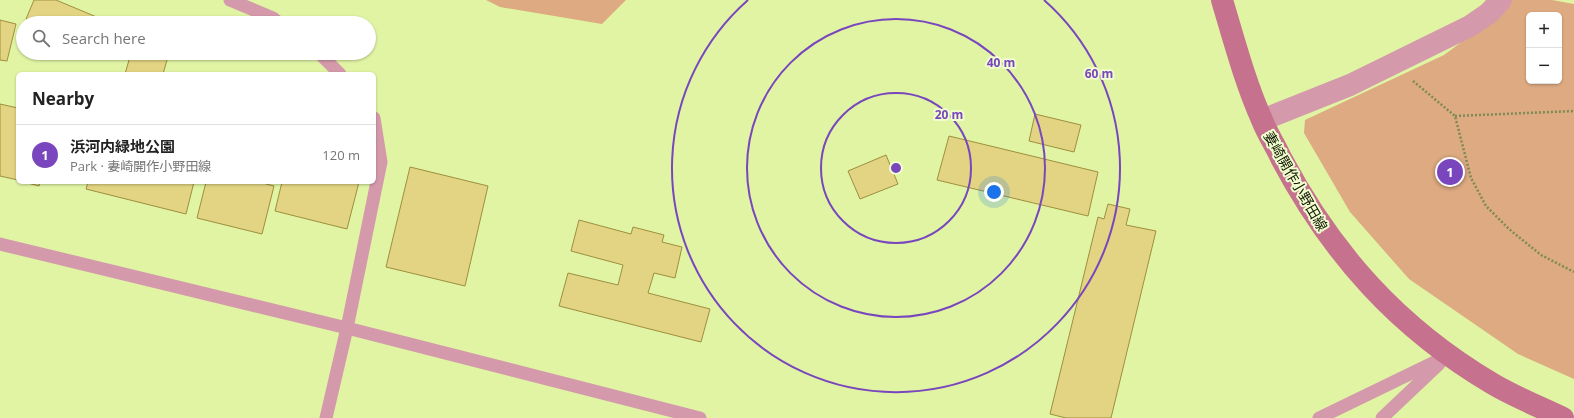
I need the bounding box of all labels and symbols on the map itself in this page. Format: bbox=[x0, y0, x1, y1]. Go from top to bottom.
text: 40 m bbox=[987, 54, 1015, 71]
text: 60 m bbox=[1085, 65, 1113, 82]
text: 20 m bbox=[935, 106, 963, 123]
street label: 妻崎開作小野田線 bbox=[1260, 128, 1332, 234]
pin: 1 bbox=[1437, 157, 1463, 187]
centre of rings bbox=[889, 161, 903, 175]
your location bbox=[984, 182, 1004, 202]

